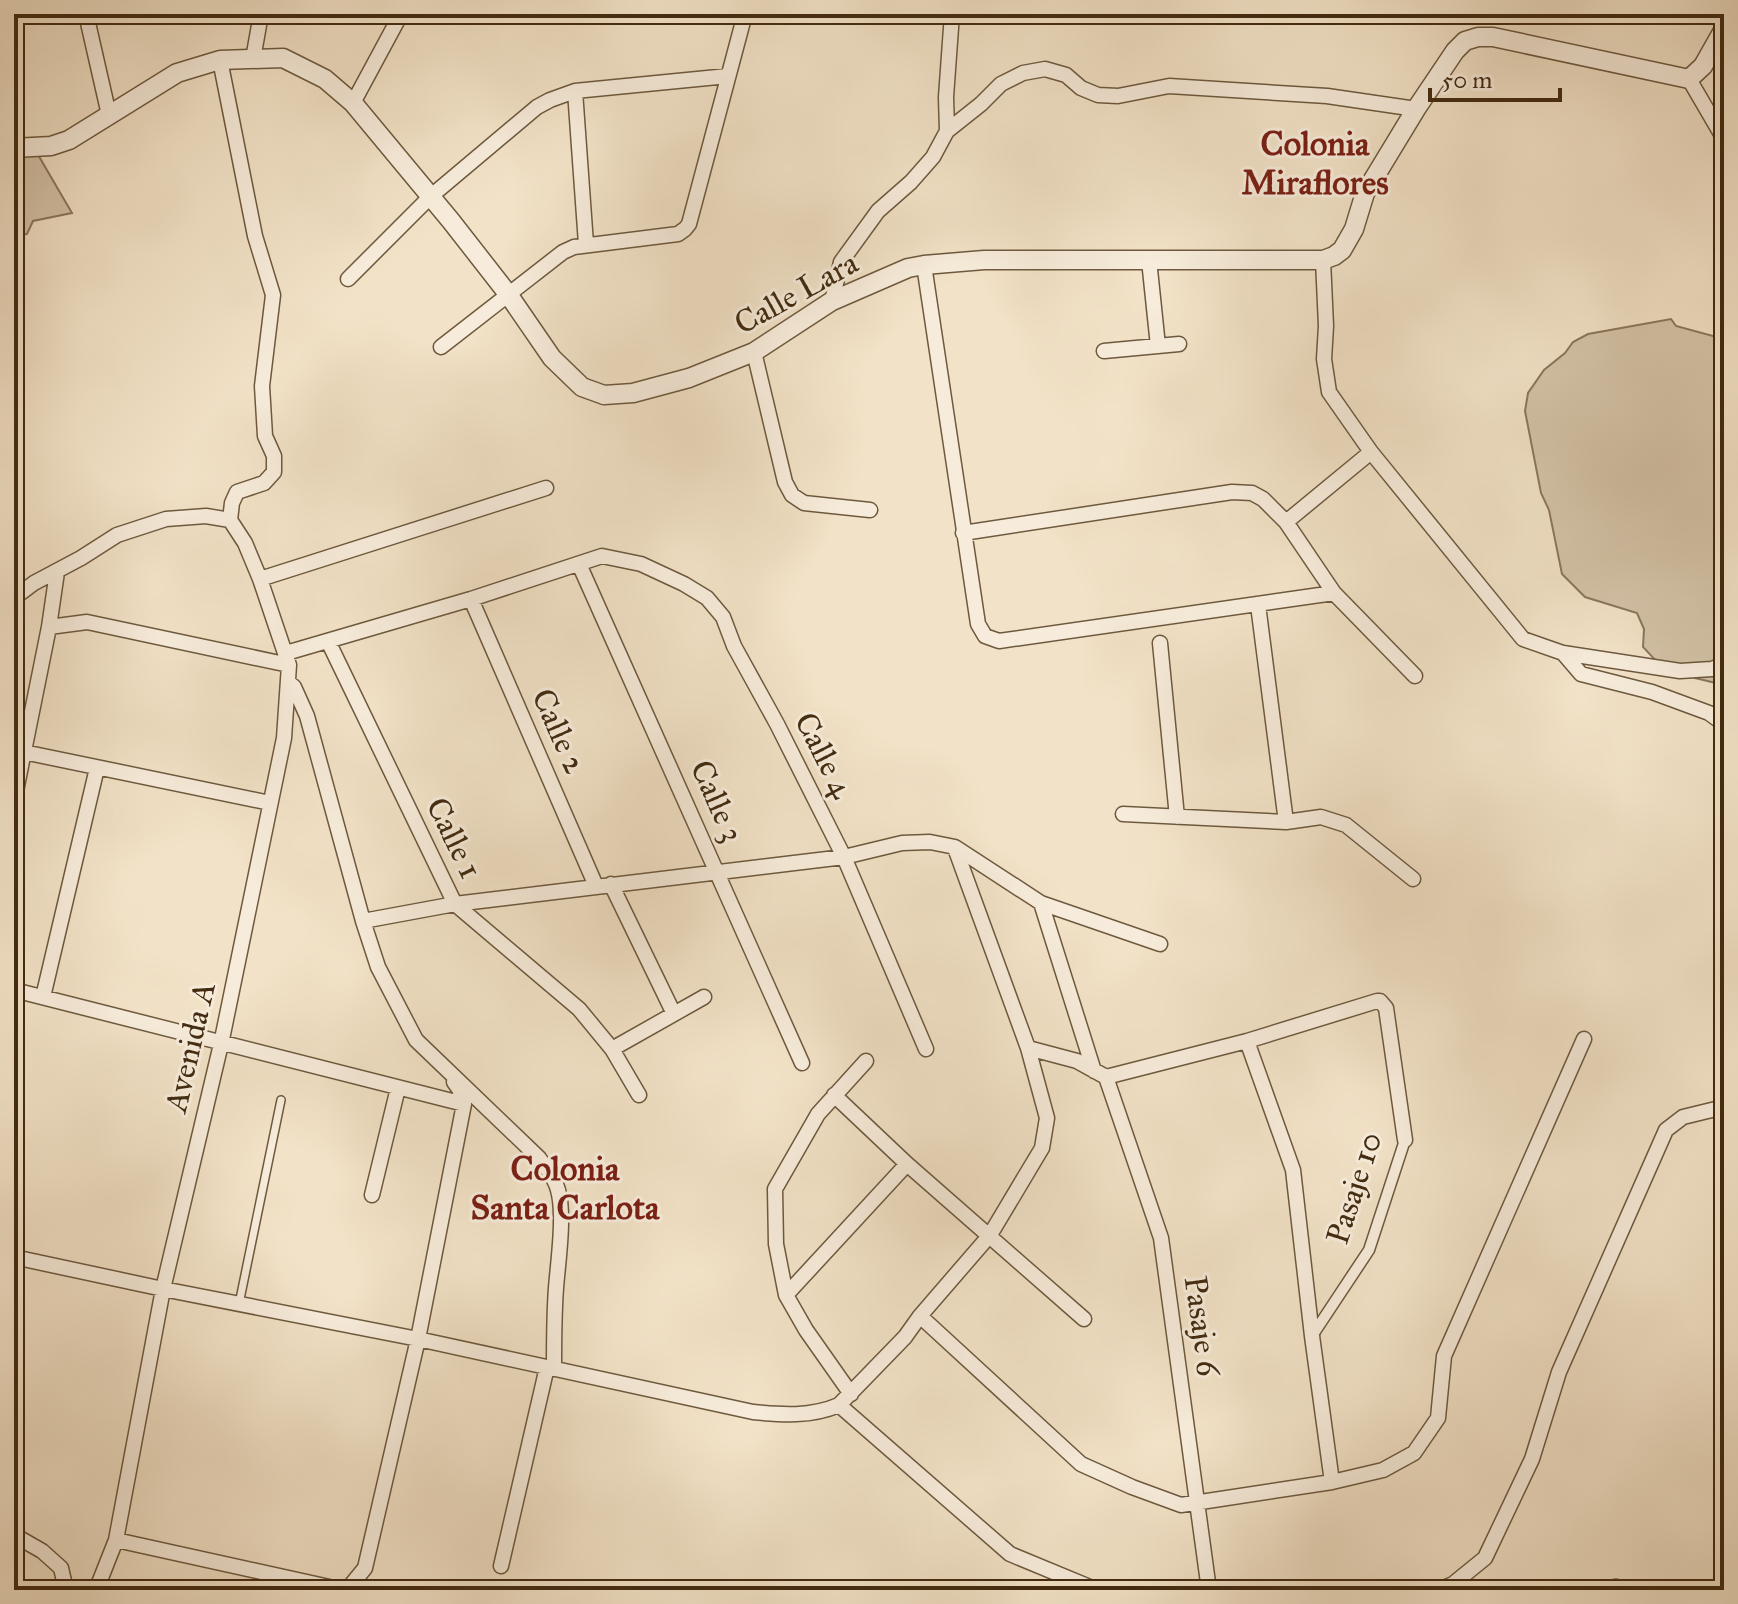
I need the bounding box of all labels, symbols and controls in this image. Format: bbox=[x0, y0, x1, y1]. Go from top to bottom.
scale bar bbox=[1430, 52, 1560, 102]
text: 50 m bbox=[1442, 65, 1492, 95]
district label: Colonia Miraflores bbox=[1241, 123, 1389, 203]
street label: Calle Lara bbox=[727, 243, 865, 343]
street label: Calle 2 bbox=[523, 683, 595, 780]
street label: Calle 4 bbox=[786, 706, 862, 805]
street label: Calle 3 bbox=[682, 754, 752, 848]
street label: Calle 1 bbox=[418, 791, 490, 885]
street label: Avenida A bbox=[156, 978, 224, 1118]
street label: Pasaje 10 bbox=[1318, 1127, 1390, 1249]
district label: Colonia Santa Carlota bbox=[471, 1148, 660, 1228]
street label: Pasaje 6 bbox=[1176, 1273, 1229, 1380]

